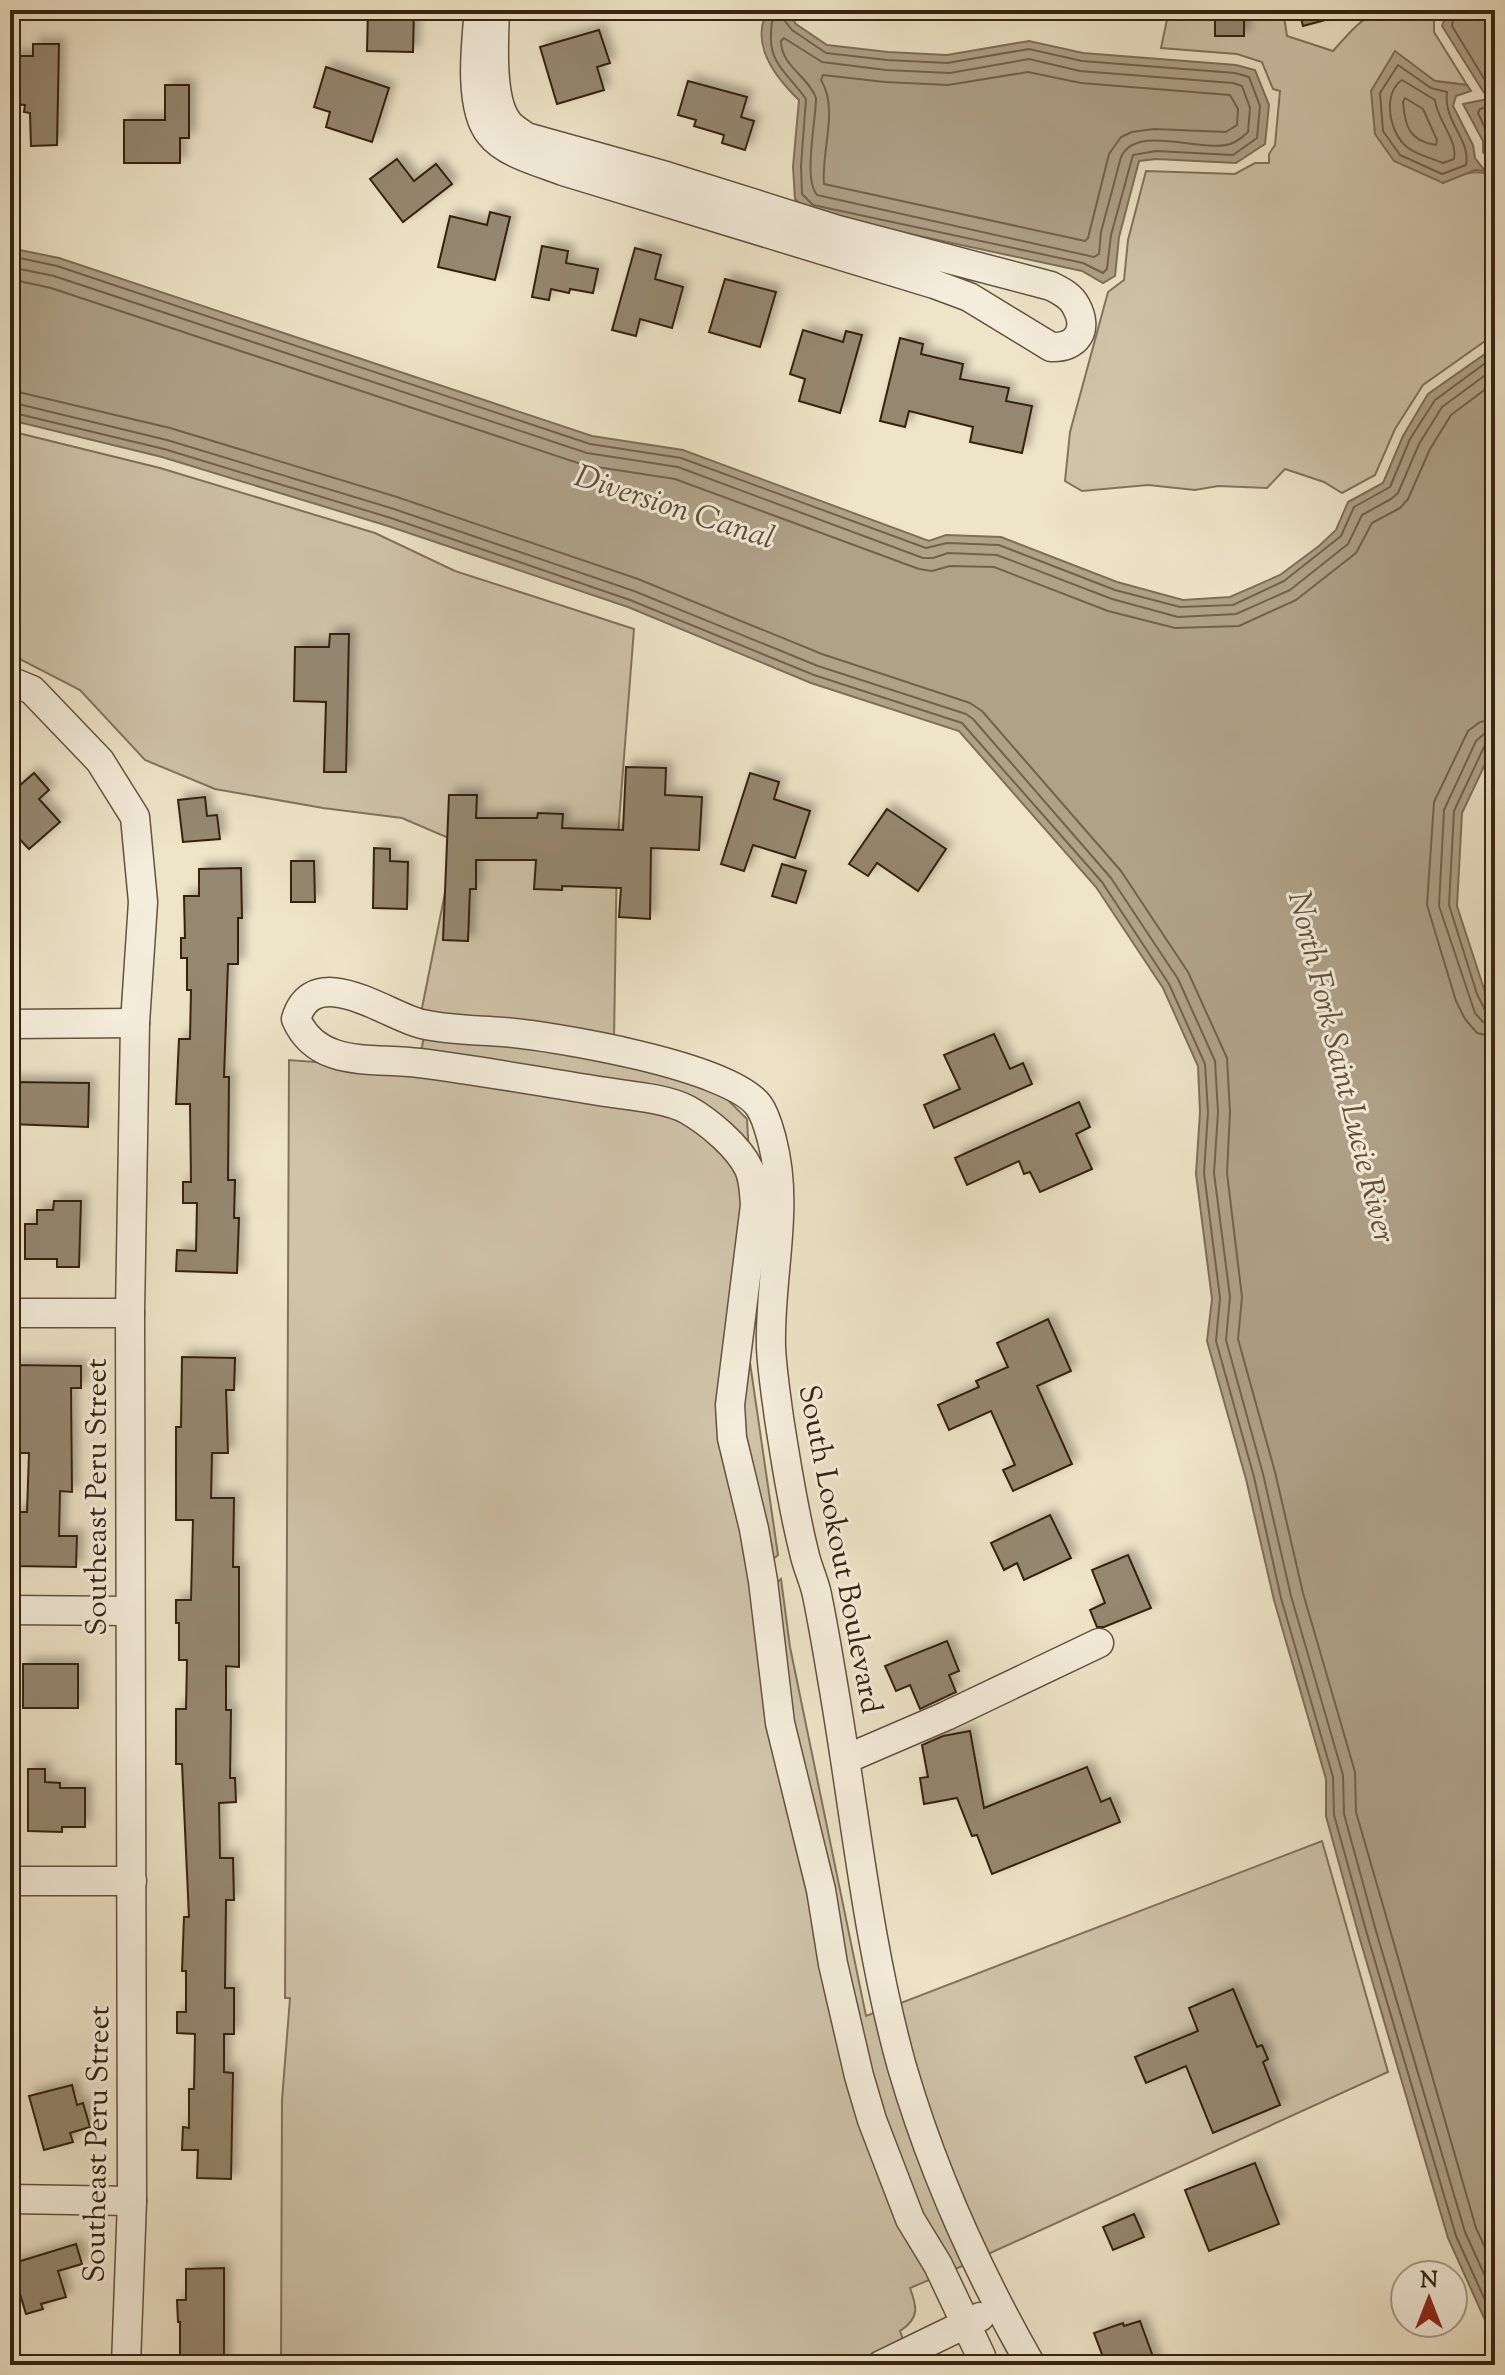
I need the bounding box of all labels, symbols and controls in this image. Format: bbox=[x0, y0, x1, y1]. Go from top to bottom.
water label: Diversion Canal bbox=[568, 455, 780, 563]
water label: North Fork Saint Lucie River bbox=[1274, 887, 1406, 1248]
street label: Southeast Peru Street bbox=[77, 1358, 120, 1636]
street label: South Lookout Boulevard bbox=[786, 1381, 892, 1718]
street label: Southeast Peru Street bbox=[75, 2005, 122, 2283]
north arrow bbox=[1389, 2259, 1469, 2339]
text: N bbox=[1420, 2266, 1438, 2298]

